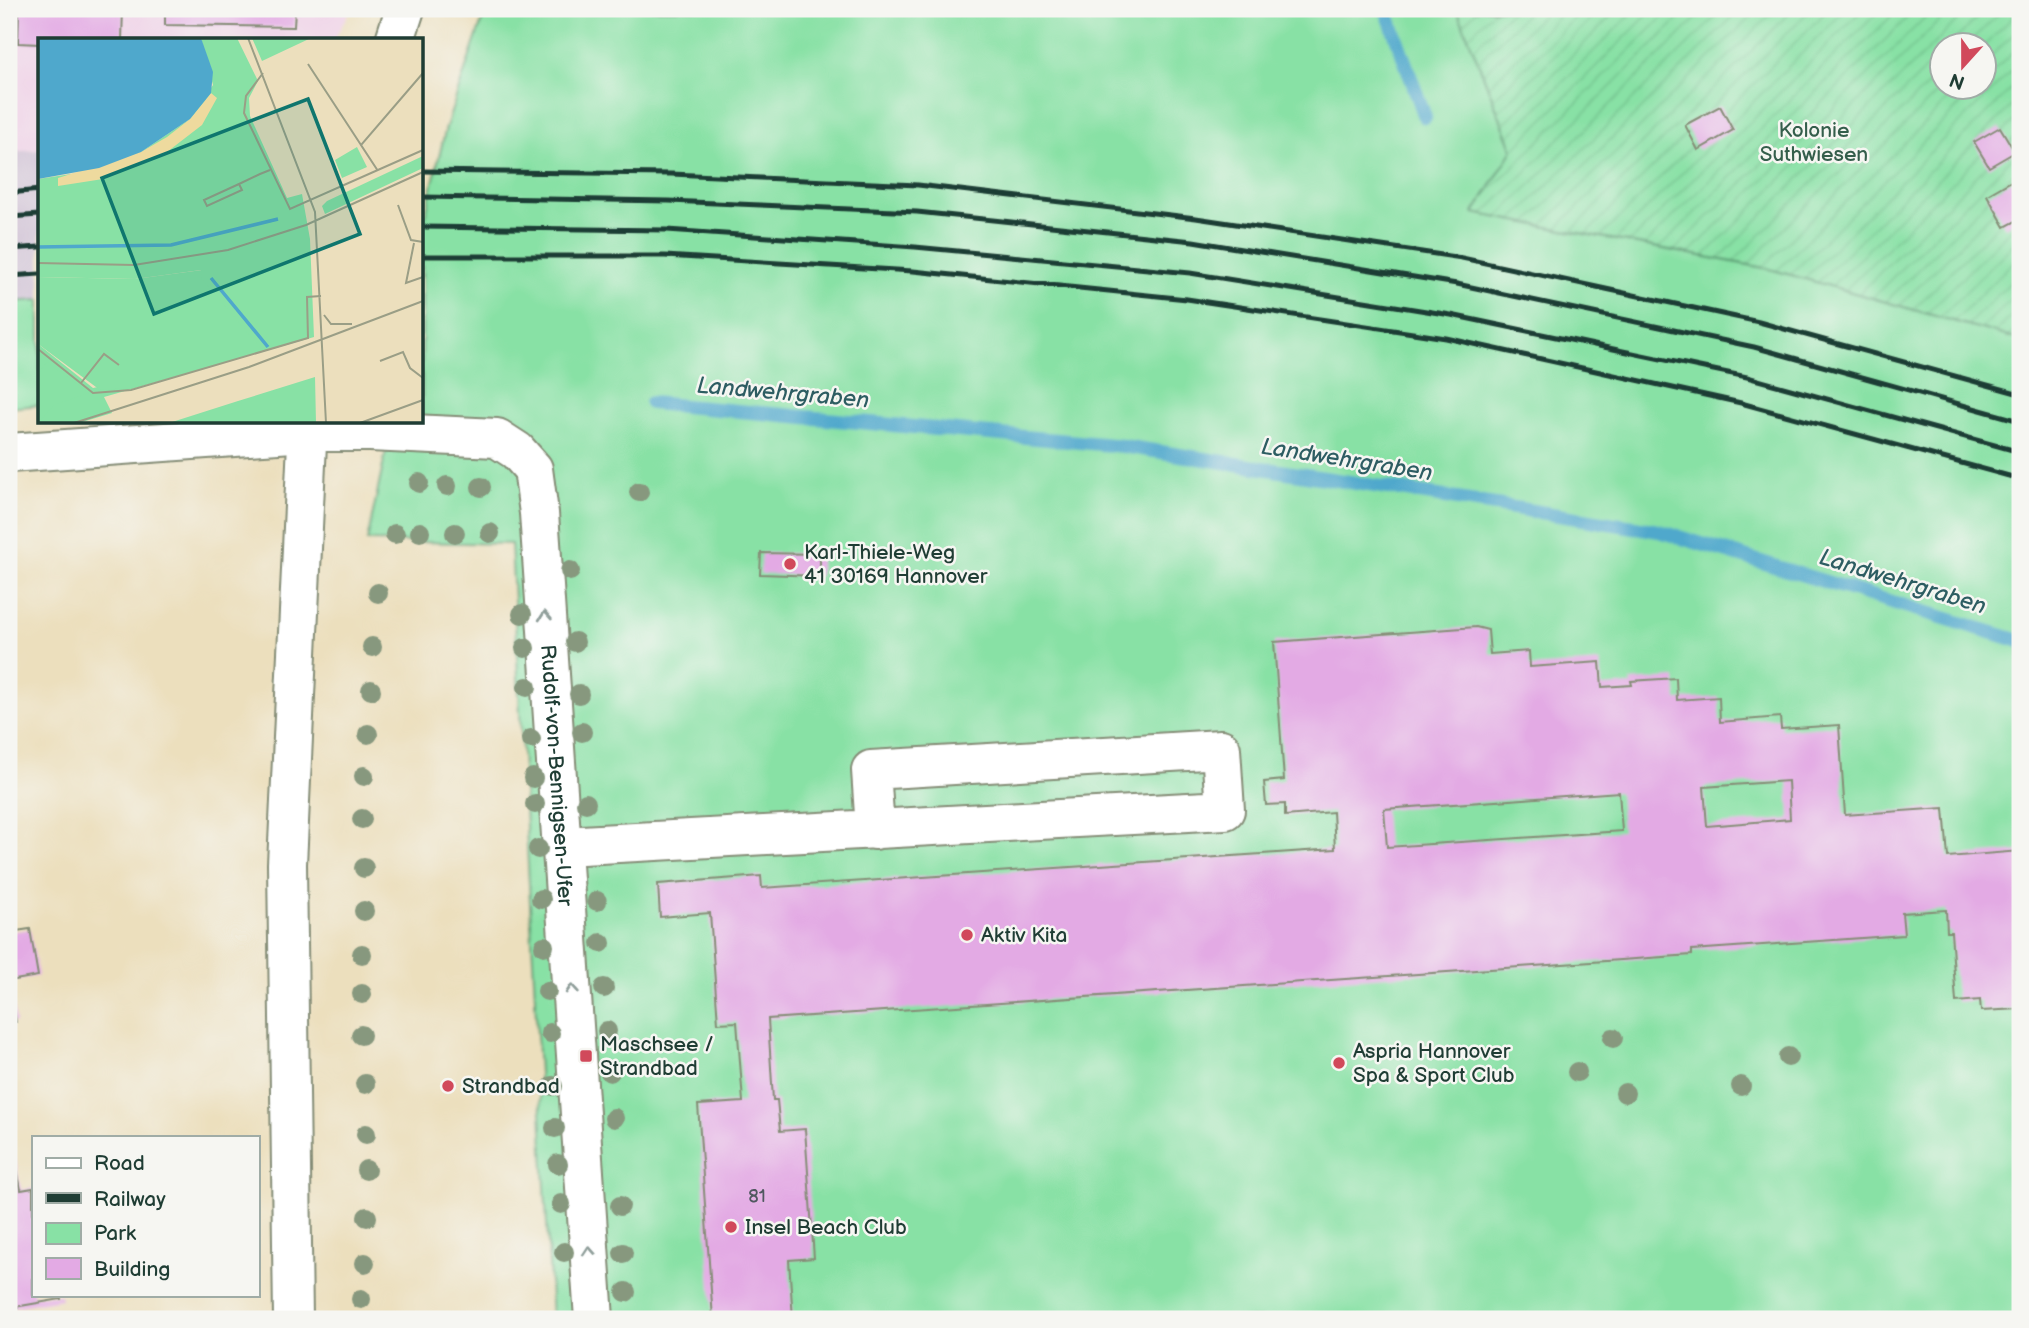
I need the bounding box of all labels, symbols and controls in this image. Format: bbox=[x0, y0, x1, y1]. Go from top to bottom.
north arrow bbox=[1927, 32, 1997, 102]
inset map bbox=[38, 38, 424, 424]
text: N bbox=[1947, 67, 1968, 94]
park label: Kolonie Suthwiesen bbox=[1760, 118, 1868, 167]
water label: Landwehrgraben bbox=[696, 372, 870, 414]
water label: Landwehrgraben bbox=[1259, 433, 1434, 487]
place label: Karl-Thiele-Weg 41 30169 Hannover bbox=[804, 540, 988, 589]
water label: Landwehrgraben bbox=[1816, 543, 1989, 621]
marker: Karl-Thiele-Weg 41 30169 Hannover bbox=[782, 556, 798, 572]
one-way arrow bbox=[538, 610, 553, 621]
street label: Rudolf-von-Bennigsen-Ufer bbox=[535, 644, 578, 907]
place label: Aktiv Kita bbox=[981, 923, 1067, 948]
marker: Aktiv Kita bbox=[959, 927, 975, 943]
one-way arrow bbox=[564, 984, 579, 995]
place label: Maschsee / Strandbad bbox=[600, 1032, 714, 1081]
place label: Aspria Hannover Spa & Sport Club bbox=[1353, 1039, 1515, 1088]
marker: Maschsee / Strandbad bbox=[578, 1048, 594, 1064]
marker: Aspria Hannover Spa & Sport Club bbox=[1331, 1055, 1347, 1071]
place label: Strandbad bbox=[462, 1074, 560, 1099]
marker: Strandbad bbox=[440, 1078, 456, 1094]
legend bbox=[32, 1136, 259, 1296]
text: Road bbox=[94, 1151, 145, 1176]
house number: 81 bbox=[748, 1186, 766, 1207]
text: Railway bbox=[94, 1187, 166, 1212]
place label: Insel Beach Club bbox=[745, 1215, 907, 1240]
marker: Insel Beach Club bbox=[723, 1219, 739, 1235]
text: Park bbox=[94, 1221, 137, 1246]
one-way arrow bbox=[582, 1245, 597, 1256]
text: Building bbox=[94, 1257, 170, 1282]

